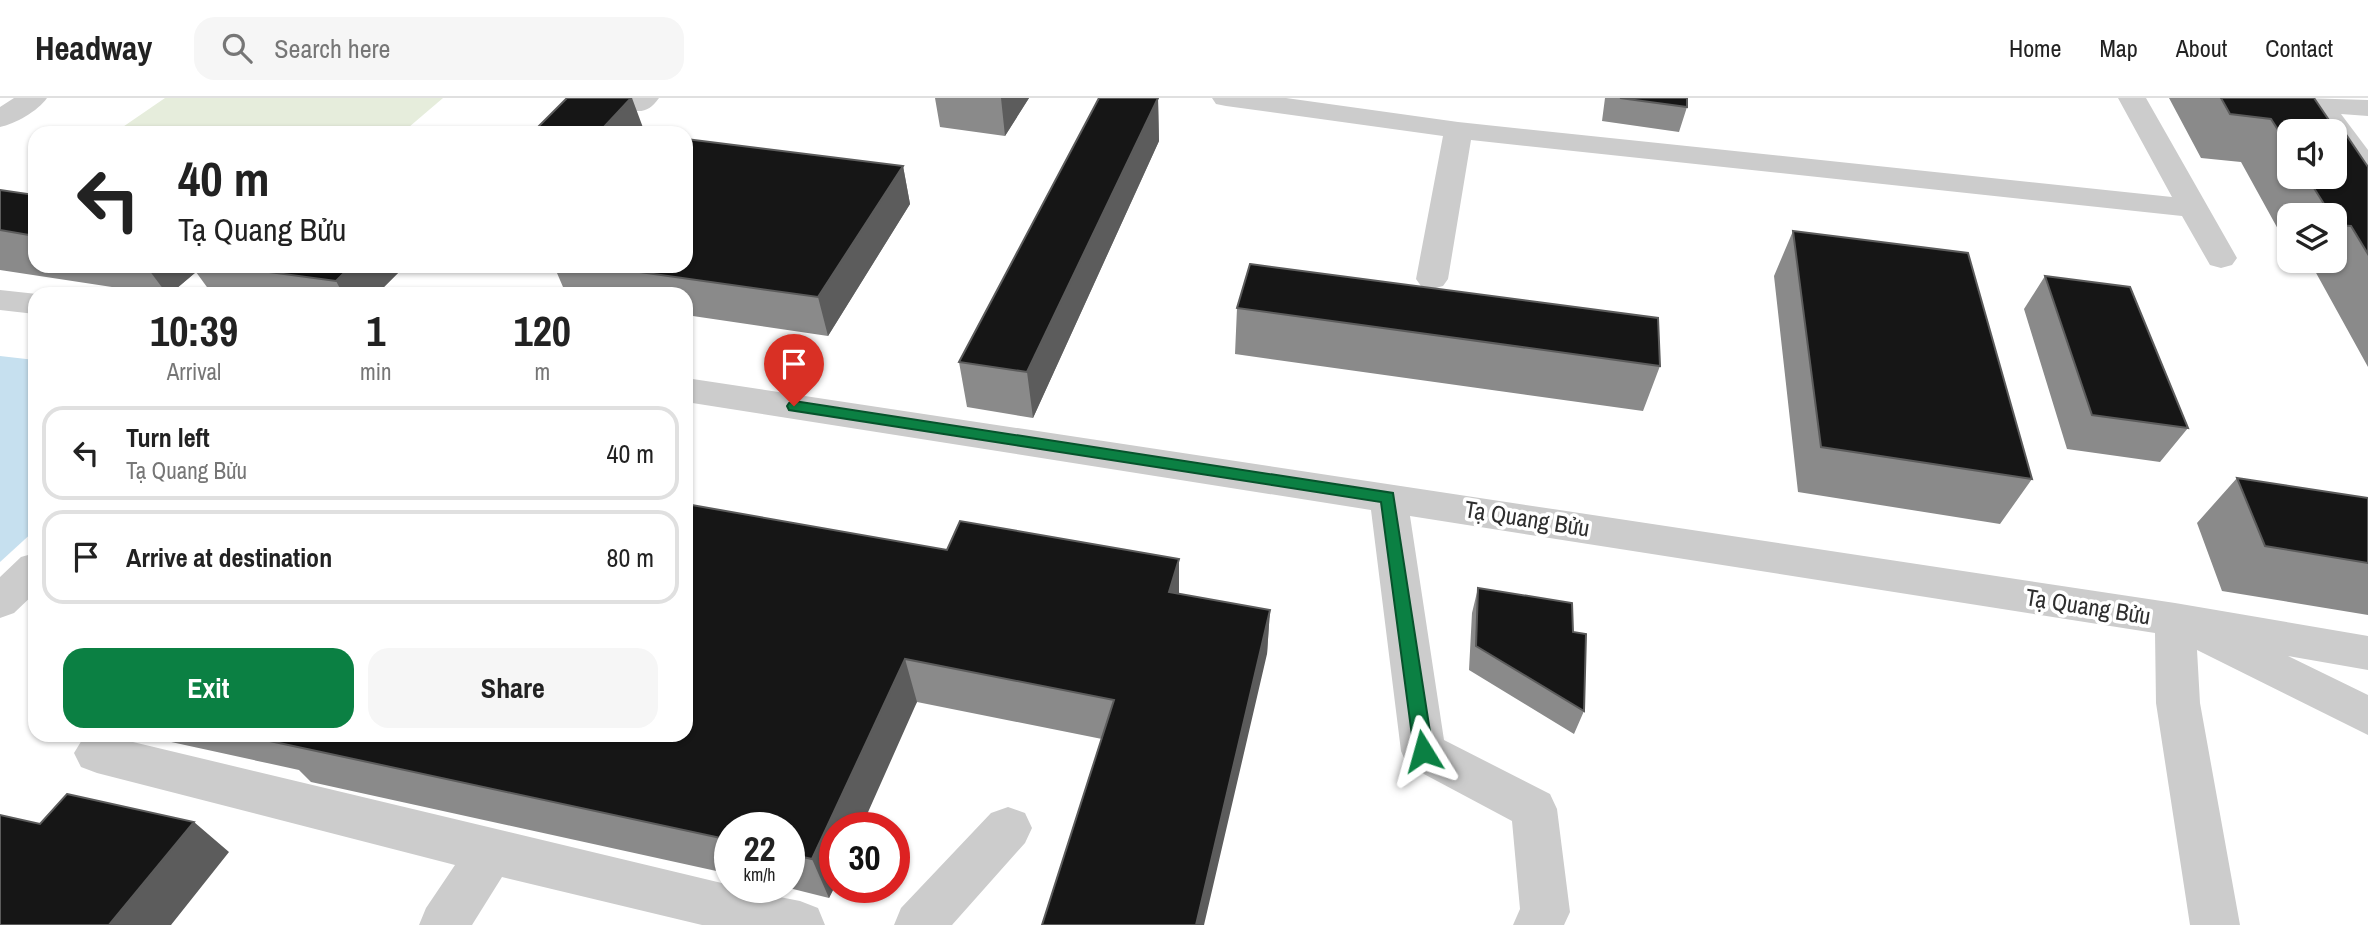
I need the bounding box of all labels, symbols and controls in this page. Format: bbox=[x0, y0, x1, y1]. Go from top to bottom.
search box bbox=[194, 17, 684, 80]
text: Headway bbox=[35, 26, 152, 70]
icon: search bbox=[218, 29, 256, 67]
text: Search here bbox=[274, 31, 390, 66]
text: Home bbox=[2009, 32, 2061, 64]
text: Map bbox=[2099, 32, 2138, 64]
text: About bbox=[2176, 32, 2227, 64]
text: Contact bbox=[2265, 32, 2333, 64]
map controls bbox=[2277, 119, 2347, 273]
button: sound bbox=[2277, 119, 2347, 189]
text: 40 m bbox=[178, 145, 270, 211]
icon: left bbox=[63, 154, 154, 245]
button: layers bbox=[2277, 203, 2347, 273]
text: Tạ Quang Bửu bbox=[178, 208, 346, 251]
text: 10:39 bbox=[150, 303, 238, 359]
text: 1 bbox=[366, 303, 385, 359]
text: 120 bbox=[514, 303, 571, 359]
pin bbox=[764, 334, 824, 406]
icon: arrive bbox=[775, 345, 813, 383]
text: Arrival bbox=[167, 356, 221, 387]
text: min bbox=[360, 356, 392, 387]
text: m bbox=[534, 356, 550, 387]
text: Turn left bbox=[126, 420, 210, 455]
icon: left bbox=[67, 434, 105, 472]
text: 40 m bbox=[607, 436, 654, 471]
text: Tạ Quang Bửu bbox=[126, 455, 247, 486]
street label: Tạ Quang Bửu bbox=[1462, 492, 1592, 544]
icon: arrive bbox=[67, 538, 105, 576]
text: Arrive at destination bbox=[126, 540, 332, 575]
text: 80 m bbox=[607, 540, 654, 575]
street label: Tạ Quang Bửu bbox=[2023, 580, 2153, 632]
button: Exit bbox=[63, 648, 354, 728]
button: Share bbox=[368, 648, 658, 728]
position arrow bbox=[1386, 714, 1460, 788]
speed limit sign: 30 bbox=[819, 812, 910, 903]
text: 22 bbox=[744, 825, 775, 872]
text: km/h bbox=[744, 862, 776, 887]

